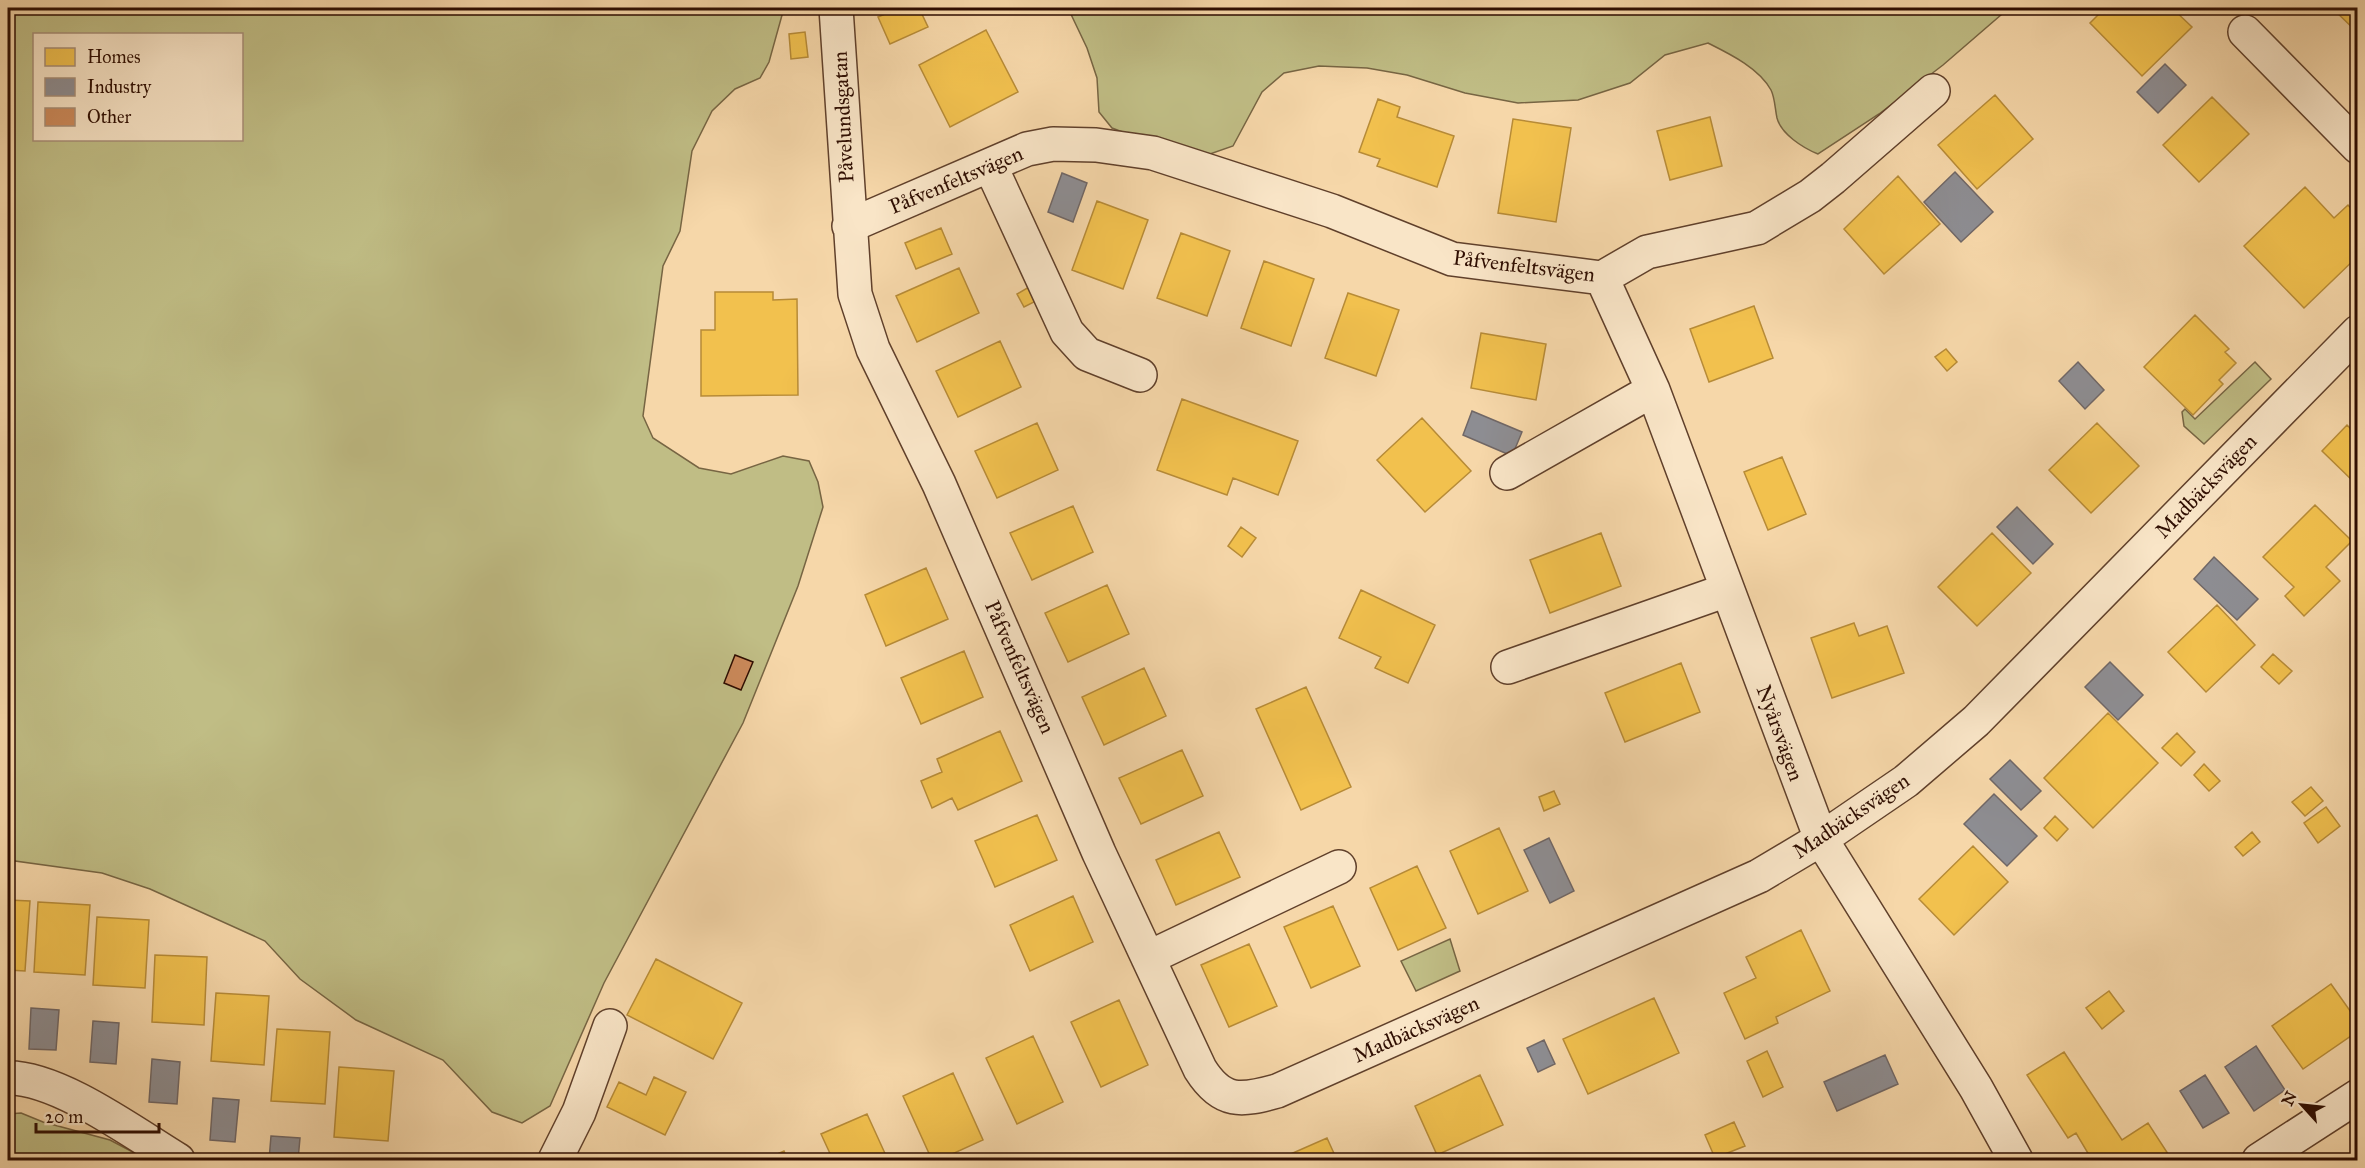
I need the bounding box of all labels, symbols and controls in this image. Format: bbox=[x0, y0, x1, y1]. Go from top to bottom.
legend bbox=[33, 33, 243, 141]
text: Homes bbox=[87, 46, 141, 68]
street label: Påvelundsgatan bbox=[827, 51, 859, 183]
text: Industry bbox=[87, 76, 152, 98]
text: Other bbox=[87, 106, 132, 128]
street label: Påfvenfeltsvägen bbox=[885, 140, 1027, 220]
street label: Påfvenfeltsvägen bbox=[1452, 244, 1596, 288]
street label: Madbäcksvägen bbox=[2150, 428, 2262, 544]
street label: Påfvenfeltsvägen bbox=[979, 596, 1061, 738]
street label: Nyårsvägen bbox=[1751, 681, 1809, 785]
street label: Madbäcksvägen bbox=[1788, 767, 1914, 865]
street label: Madbäcksvägen bbox=[1349, 990, 1483, 1068]
north arrow bbox=[2272, 1075, 2332, 1135]
text: N bbox=[2278, 1088, 2301, 1109]
scale bar bbox=[36, 1096, 159, 1134]
text: 20 m bbox=[45, 1106, 83, 1128]

